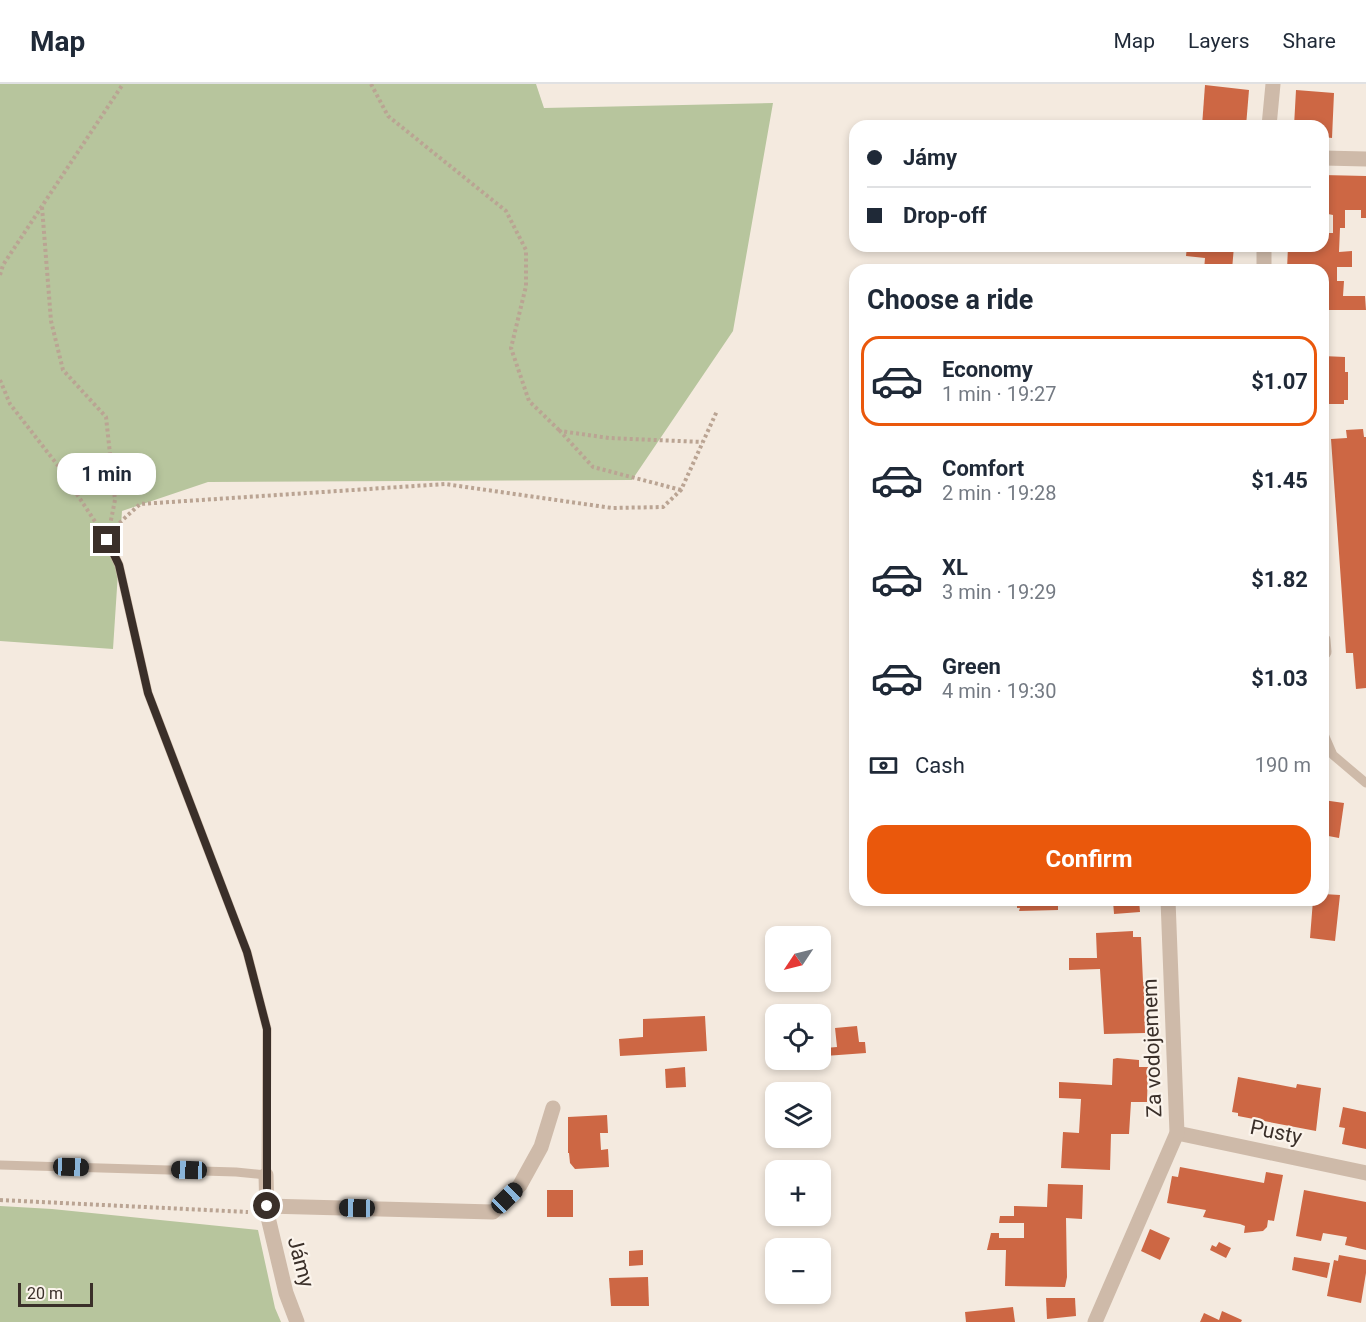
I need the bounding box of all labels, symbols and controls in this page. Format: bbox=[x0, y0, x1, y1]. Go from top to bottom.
text: Map bbox=[30, 25, 85, 58]
text: Map bbox=[1113, 29, 1155, 53]
text: Layers bbox=[1188, 29, 1249, 53]
text: Share bbox=[1282, 29, 1336, 53]
text: Jámy bbox=[903, 145, 957, 170]
text: Drop-off bbox=[903, 203, 987, 228]
text: Choose a ride bbox=[867, 284, 1033, 316]
icon: car bbox=[870, 354, 924, 408]
text: Economy bbox=[942, 357, 1033, 382]
text: $1.07 bbox=[1251, 369, 1308, 394]
text: 1 min · 19:27 bbox=[942, 382, 1057, 406]
callout: 1 min bbox=[57, 453, 156, 495]
icon: car bbox=[870, 453, 924, 507]
text: Comfort bbox=[942, 456, 1024, 481]
text: 1 min bbox=[81, 462, 132, 486]
text: $1.45 bbox=[1251, 468, 1308, 493]
text: 2 min · 19:28 bbox=[942, 481, 1057, 505]
route end bbox=[93, 526, 120, 553]
icon: car bbox=[870, 552, 924, 606]
text: XL bbox=[942, 555, 968, 580]
text: $1.82 bbox=[1251, 567, 1308, 592]
text: 3 min · 19:29 bbox=[942, 580, 1057, 604]
icon: car bbox=[870, 651, 924, 705]
text: Green bbox=[942, 654, 1001, 679]
text: $1.03 bbox=[1251, 666, 1308, 691]
text: 4 min · 19:30 bbox=[942, 679, 1057, 703]
icon: cash bbox=[867, 749, 900, 782]
text: Cash bbox=[915, 753, 965, 778]
text: 190 m bbox=[1255, 753, 1311, 777]
button: Confirm bbox=[867, 825, 1311, 894]
north arrow bbox=[765, 926, 831, 992]
map controls bbox=[765, 926, 831, 1304]
street label: Za vodojemem bbox=[1138, 978, 1166, 1118]
button: locate bbox=[765, 1004, 831, 1070]
button: layers bbox=[765, 1082, 831, 1148]
street label: Pusty bbox=[1248, 1115, 1304, 1149]
car bbox=[53, 1157, 89, 1177]
car bbox=[171, 1160, 207, 1180]
button: + bbox=[765, 1160, 831, 1226]
car bbox=[488, 1179, 526, 1217]
route start bbox=[253, 1192, 280, 1219]
car bbox=[339, 1199, 375, 1217]
street label: Jámy bbox=[283, 1234, 319, 1290]
button: − bbox=[765, 1238, 831, 1304]
scale bar bbox=[18, 1280, 93, 1308]
text: 20 m bbox=[27, 1284, 63, 1303]

